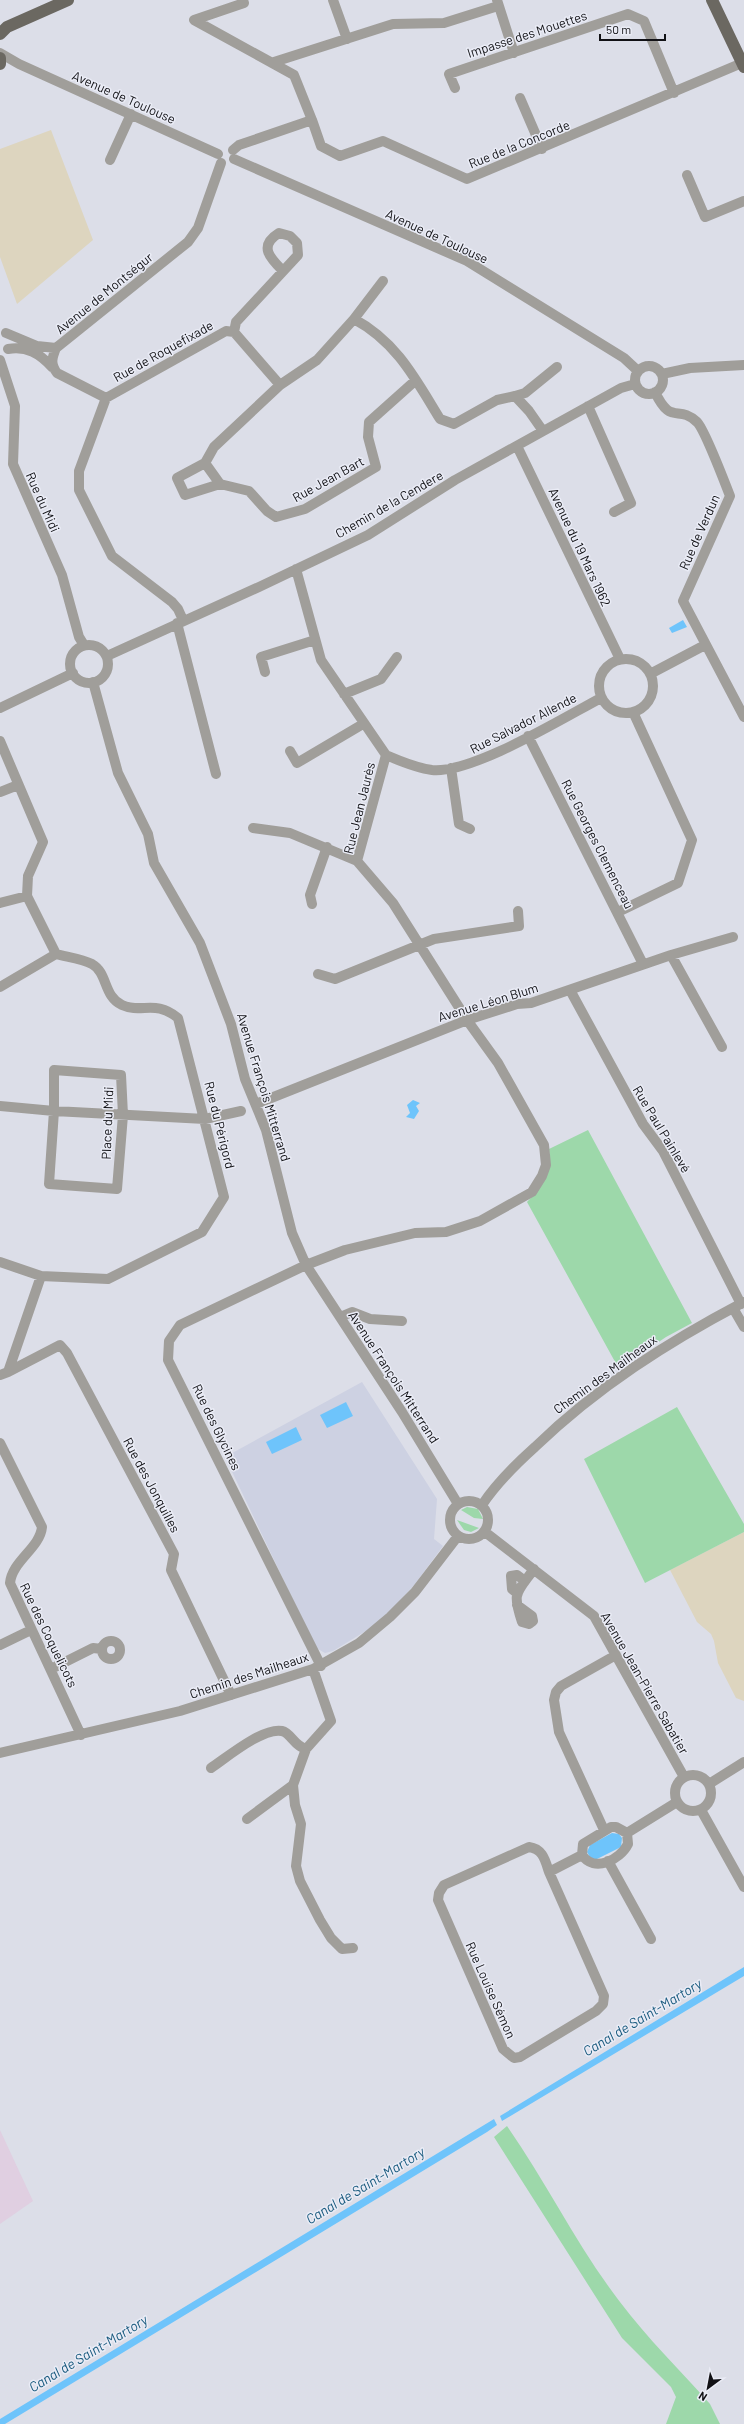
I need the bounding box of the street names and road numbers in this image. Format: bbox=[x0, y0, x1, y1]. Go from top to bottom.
street label: Impasse des Mouettes bbox=[465, 7, 589, 61]
street label: Avenue de Toulouse bbox=[70, 67, 178, 127]
street label: Rue de la Concorde bbox=[466, 116, 572, 172]
street label: Avenue de Toulouse bbox=[383, 205, 491, 267]
street label: Avenue de Montségur bbox=[52, 249, 156, 337]
street label: Rue de Roquefixade bbox=[110, 317, 216, 385]
street label: Rue Jean Bart bbox=[289, 453, 367, 505]
street label: Chemin de la Cendere bbox=[332, 467, 446, 541]
street label: Rue du Midi bbox=[23, 469, 63, 535]
street label: Avenue du 19 Mars 1962 bbox=[545, 485, 615, 609]
street label: Rue de Verdun bbox=[675, 492, 723, 572]
street label: Rue Salvador Allende bbox=[467, 689, 579, 757]
street label: Rue Jean Jaurès bbox=[340, 760, 378, 856]
street label: Rue Georges Clemenceau bbox=[558, 777, 638, 911]
street label: Avenue Léon Blum bbox=[436, 979, 540, 1025]
street label: Avenue François Mitterrand bbox=[234, 1011, 294, 1163]
street label: Rue du Périgord bbox=[201, 1080, 239, 1170]
street label: Rue Paul Painlevé bbox=[630, 1083, 694, 1175]
street label: Place du Midi bbox=[98, 1086, 116, 1160]
street label: Avenue François Mitterrand bbox=[345, 1308, 443, 1446]
street label: Chemin des Mailheaux bbox=[550, 1331, 660, 1417]
street label: Rue des Glycines bbox=[189, 1381, 245, 1473]
street label: Rue des Jonquilles bbox=[120, 1435, 184, 1535]
street label: Rue des Coquelicots bbox=[17, 1580, 81, 1690]
street label: Avenue Jean-Pierre Sabatier bbox=[598, 1609, 692, 1757]
street label: Chemin des Mailheaux bbox=[188, 1648, 310, 1702]
street label: Rue Louise Sémon bbox=[462, 1939, 520, 2041]

